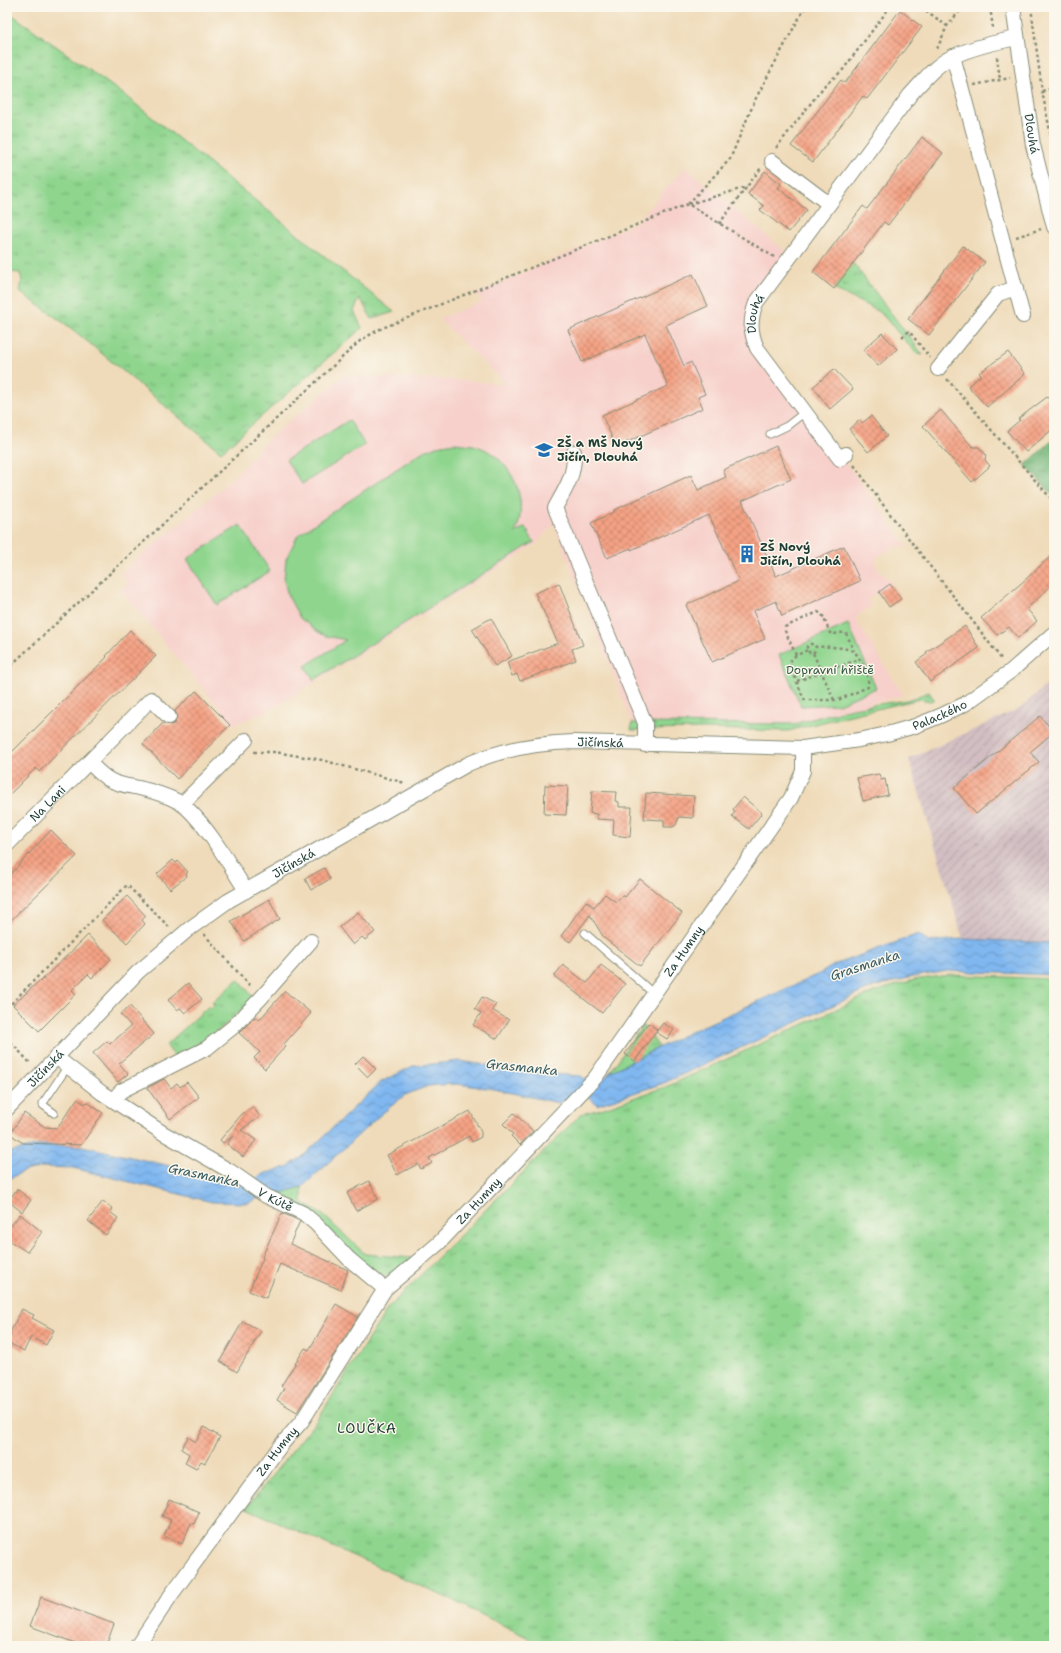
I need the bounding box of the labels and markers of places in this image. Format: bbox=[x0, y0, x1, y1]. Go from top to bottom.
place label: ZŠ a MŠ Nový Jičín, Dlouhá bbox=[557, 435, 643, 465]
school or university icon: ZŠ a MŠ Nový Jičín, Dlouhá bbox=[534, 440, 554, 460]
place label: ZŠ Nový Jičín, Dlouhá bbox=[760, 539, 842, 569]
building icon: ZŠ Nový Jičín, Dlouhá bbox=[737, 544, 757, 564]

